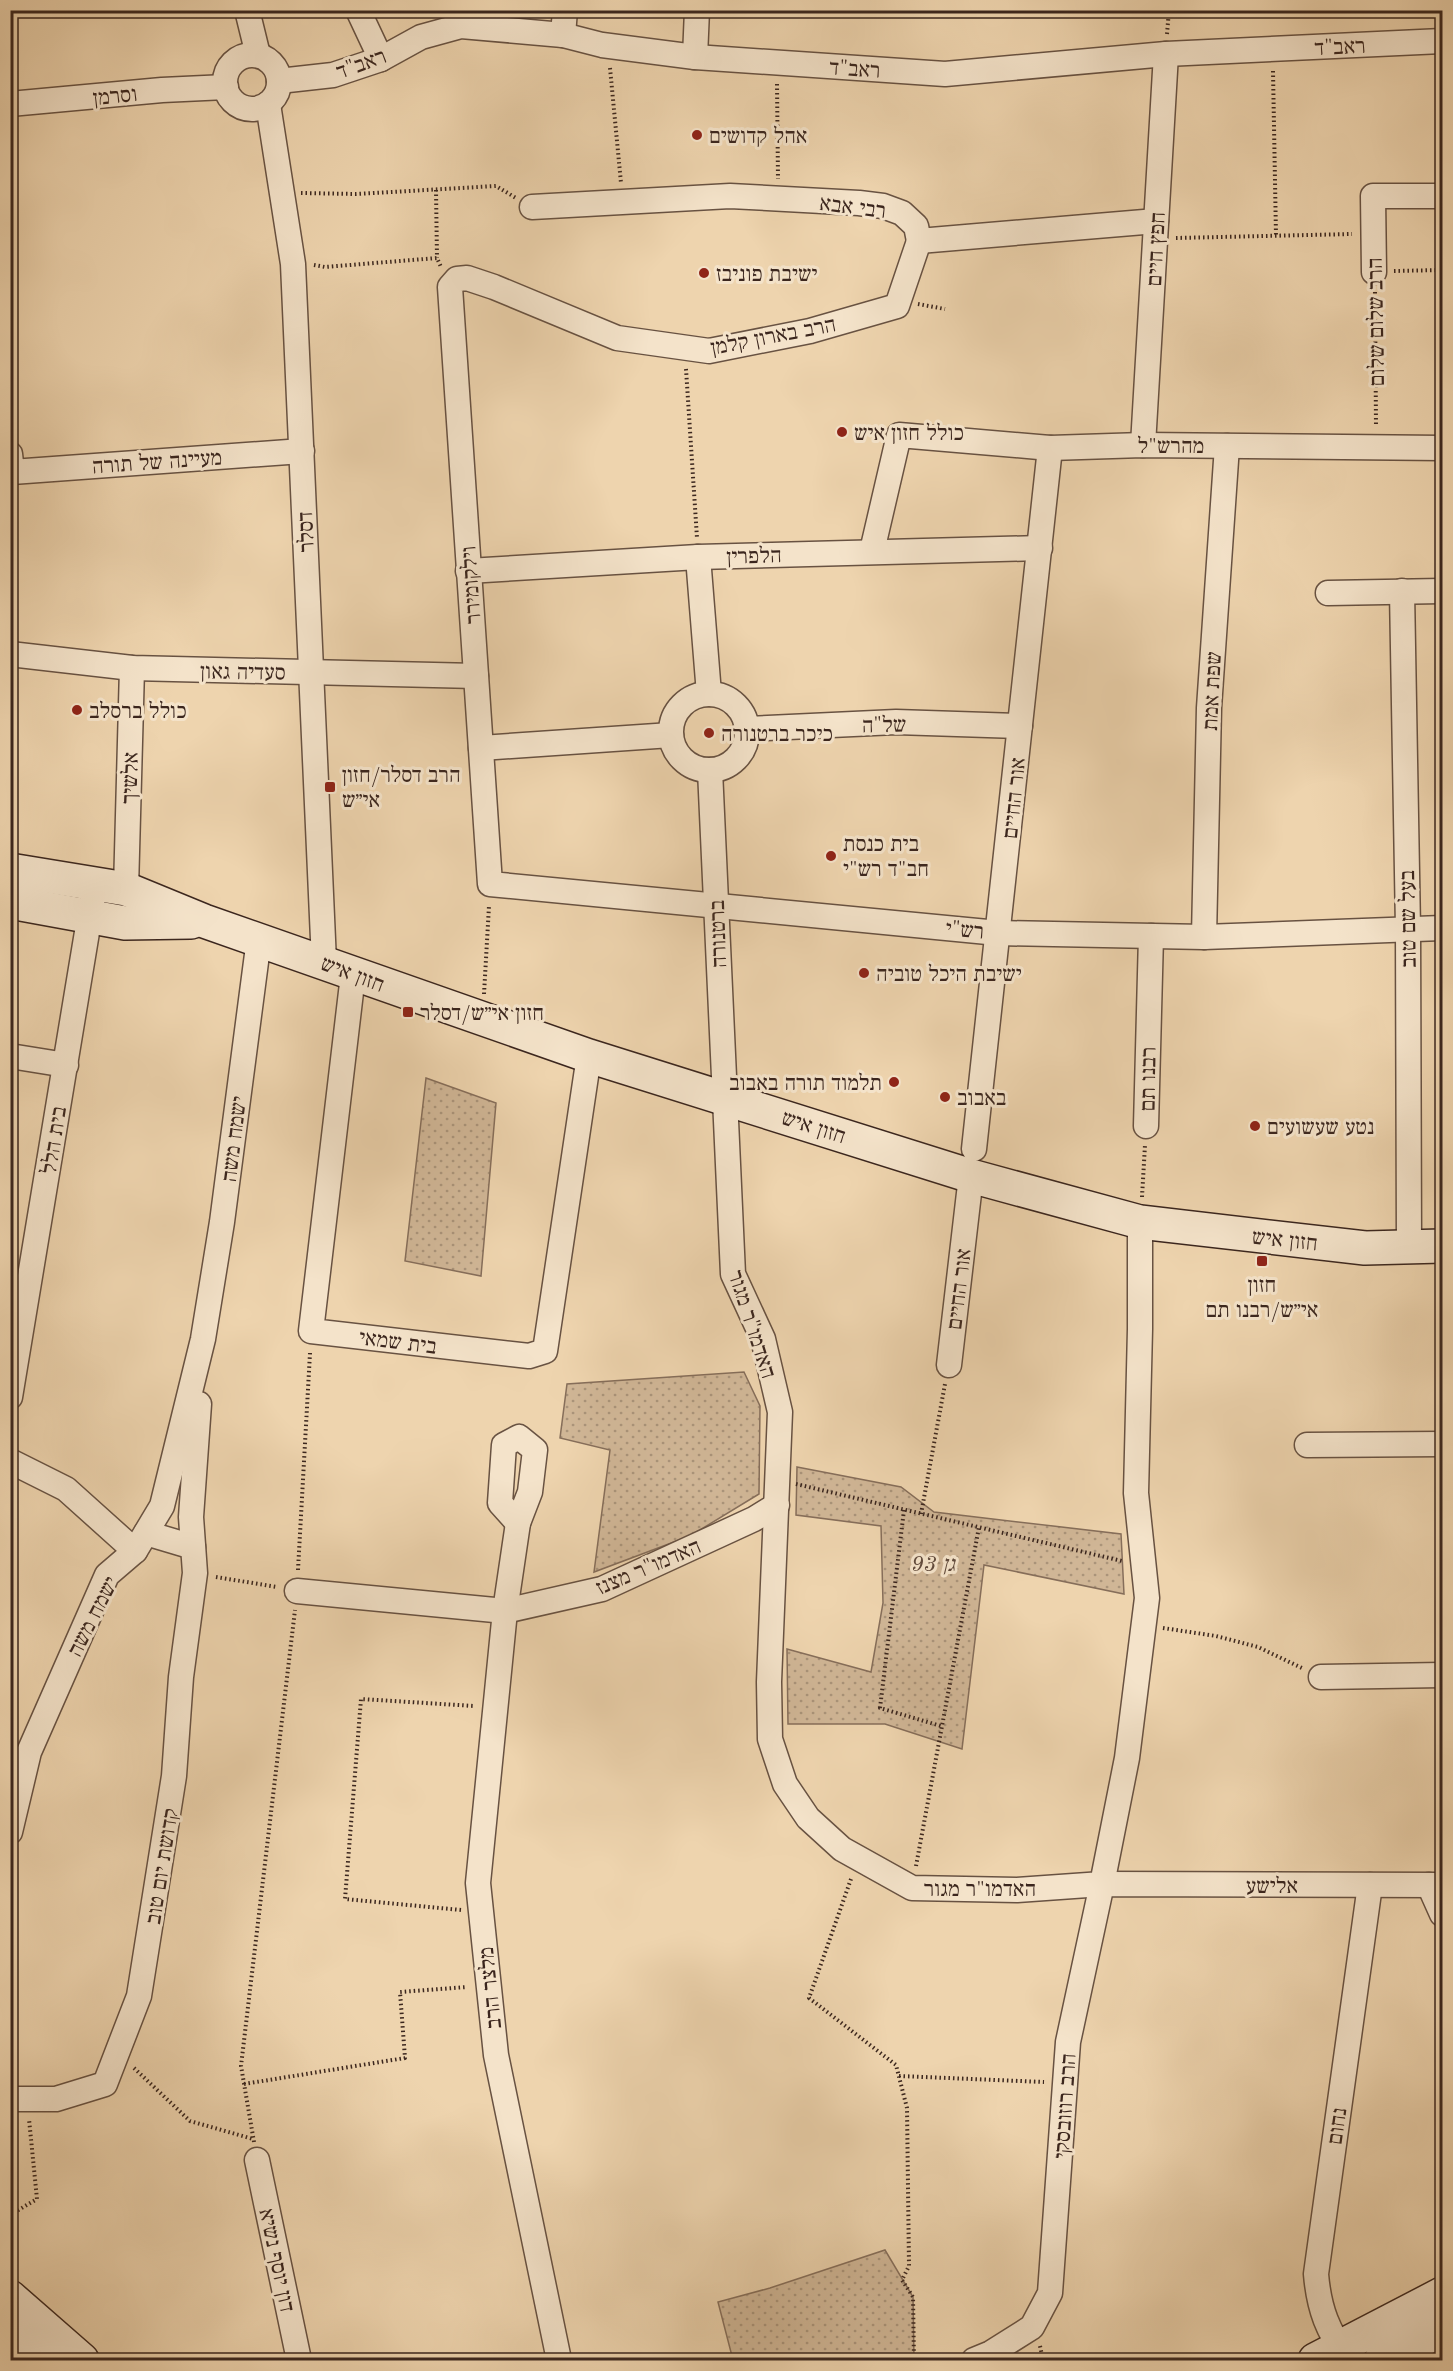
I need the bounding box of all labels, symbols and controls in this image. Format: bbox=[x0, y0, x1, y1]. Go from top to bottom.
street label: ראב"ד bbox=[1314, 36, 1366, 60]
street label: ראב"ד bbox=[334, 46, 390, 84]
street label: ראב"ד bbox=[828, 57, 881, 83]
street label: וסרמן bbox=[92, 84, 139, 110]
place label: אהל קדושים bbox=[709, 125, 807, 148]
marker: אהל קדושים bbox=[690, 128, 704, 142]
street label: רבי אבא bbox=[818, 193, 887, 223]
street label: חפץ חיים bbox=[1144, 211, 1170, 287]
street label: הרב שלום שלום bbox=[1364, 257, 1389, 387]
place label: ישיבת פוניבז bbox=[716, 264, 817, 286]
marker: ישיבת פוניבז bbox=[697, 266, 711, 280]
street label: הרב בארון קלמן bbox=[709, 313, 838, 360]
place label: כולל חזון איש bbox=[854, 422, 964, 445]
marker: כולל חזון איש bbox=[835, 425, 849, 439]
street label: מהרש"ל bbox=[1138, 435, 1204, 458]
street label: מעיינה של תורה bbox=[91, 446, 223, 479]
street label: דסלר bbox=[294, 511, 319, 553]
street label: הלפרין bbox=[726, 544, 782, 569]
street label: וילקומירר bbox=[457, 545, 486, 625]
street label: שפת אמת bbox=[1200, 651, 1226, 731]
street label: סעדיה גאון bbox=[200, 661, 286, 685]
place label: כולל ברסלב bbox=[89, 700, 187, 723]
marker: כולל ברסלב bbox=[70, 703, 84, 717]
street label: של"ה bbox=[862, 714, 906, 737]
place label: כיכר ברטנורה bbox=[721, 724, 833, 746]
marker: כיכר ברטנורה bbox=[702, 726, 716, 740]
street label: אלשיך bbox=[118, 751, 143, 805]
street label: אור החיים bbox=[1000, 756, 1030, 840]
place label: הרב דסלר/חזון אי״ש bbox=[342, 764, 461, 812]
marker: הרב דסלר/חזון אי״ש bbox=[323, 780, 337, 794]
place label: בית כנסת חב"ד רש"י bbox=[843, 834, 929, 881]
marker: בית כנסת חב"ד רש"י bbox=[824, 849, 838, 863]
street label: בעל שם טוב bbox=[1396, 870, 1421, 968]
street label: ברטנורה bbox=[707, 899, 731, 968]
street label: רש"י bbox=[945, 918, 985, 944]
street label: חזון איש bbox=[318, 953, 387, 997]
place label: ישיבת היכל טוביה bbox=[876, 963, 1022, 986]
marker: ישיבת היכל טוביה bbox=[857, 966, 871, 980]
place label: חזון אי״ש/דסלר bbox=[420, 1002, 544, 1025]
marker: חזון אי״ש/דסלר bbox=[401, 1005, 415, 1019]
street label: רבנו תם bbox=[1137, 1046, 1161, 1112]
place label: תלמוד תורה באבוב bbox=[729, 1072, 882, 1095]
marker: תלמוד תורה באבוב bbox=[887, 1075, 901, 1089]
place label: באבוב bbox=[957, 1088, 1006, 1110]
marker: באבוב bbox=[938, 1090, 952, 1104]
street label: ישמח משה bbox=[219, 1095, 251, 1183]
street label: בית הלל bbox=[38, 1105, 71, 1176]
street label: חזון איש bbox=[779, 1107, 848, 1149]
place label: נטע שעשועים bbox=[1267, 1117, 1374, 1139]
marker: נטע שעשועים bbox=[1248, 1119, 1262, 1133]
street label: חזון איש bbox=[1251, 1227, 1319, 1255]
street label: אור החיים bbox=[944, 1247, 976, 1331]
marker: חזון אי״ש/רבנו תם bbox=[1255, 1254, 1269, 1268]
street label: האדמו"ר מגור bbox=[723, 1268, 779, 1381]
place label: חזון אי״ש/רבנו תם bbox=[1205, 1275, 1319, 1322]
street label: בית שמאי bbox=[358, 1327, 438, 1359]
street label: האדמו"ר מצנז bbox=[593, 1536, 704, 1600]
park label: גן 93 bbox=[911, 1554, 957, 1576]
street label: ישמח משה bbox=[64, 1573, 123, 1660]
street label: קדושת יום טוב bbox=[143, 1807, 183, 1926]
street label: אלישע bbox=[1246, 1875, 1298, 1898]
street label: האדמו"ר מגור bbox=[924, 1879, 1036, 1901]
street label: מלצר הרב bbox=[475, 1946, 506, 2030]
street label: הרב רוזובסקי bbox=[1051, 2053, 1081, 2160]
street label: נחום bbox=[1324, 2106, 1351, 2146]
street label: דון יוסף נשיא bbox=[254, 2207, 298, 2314]

